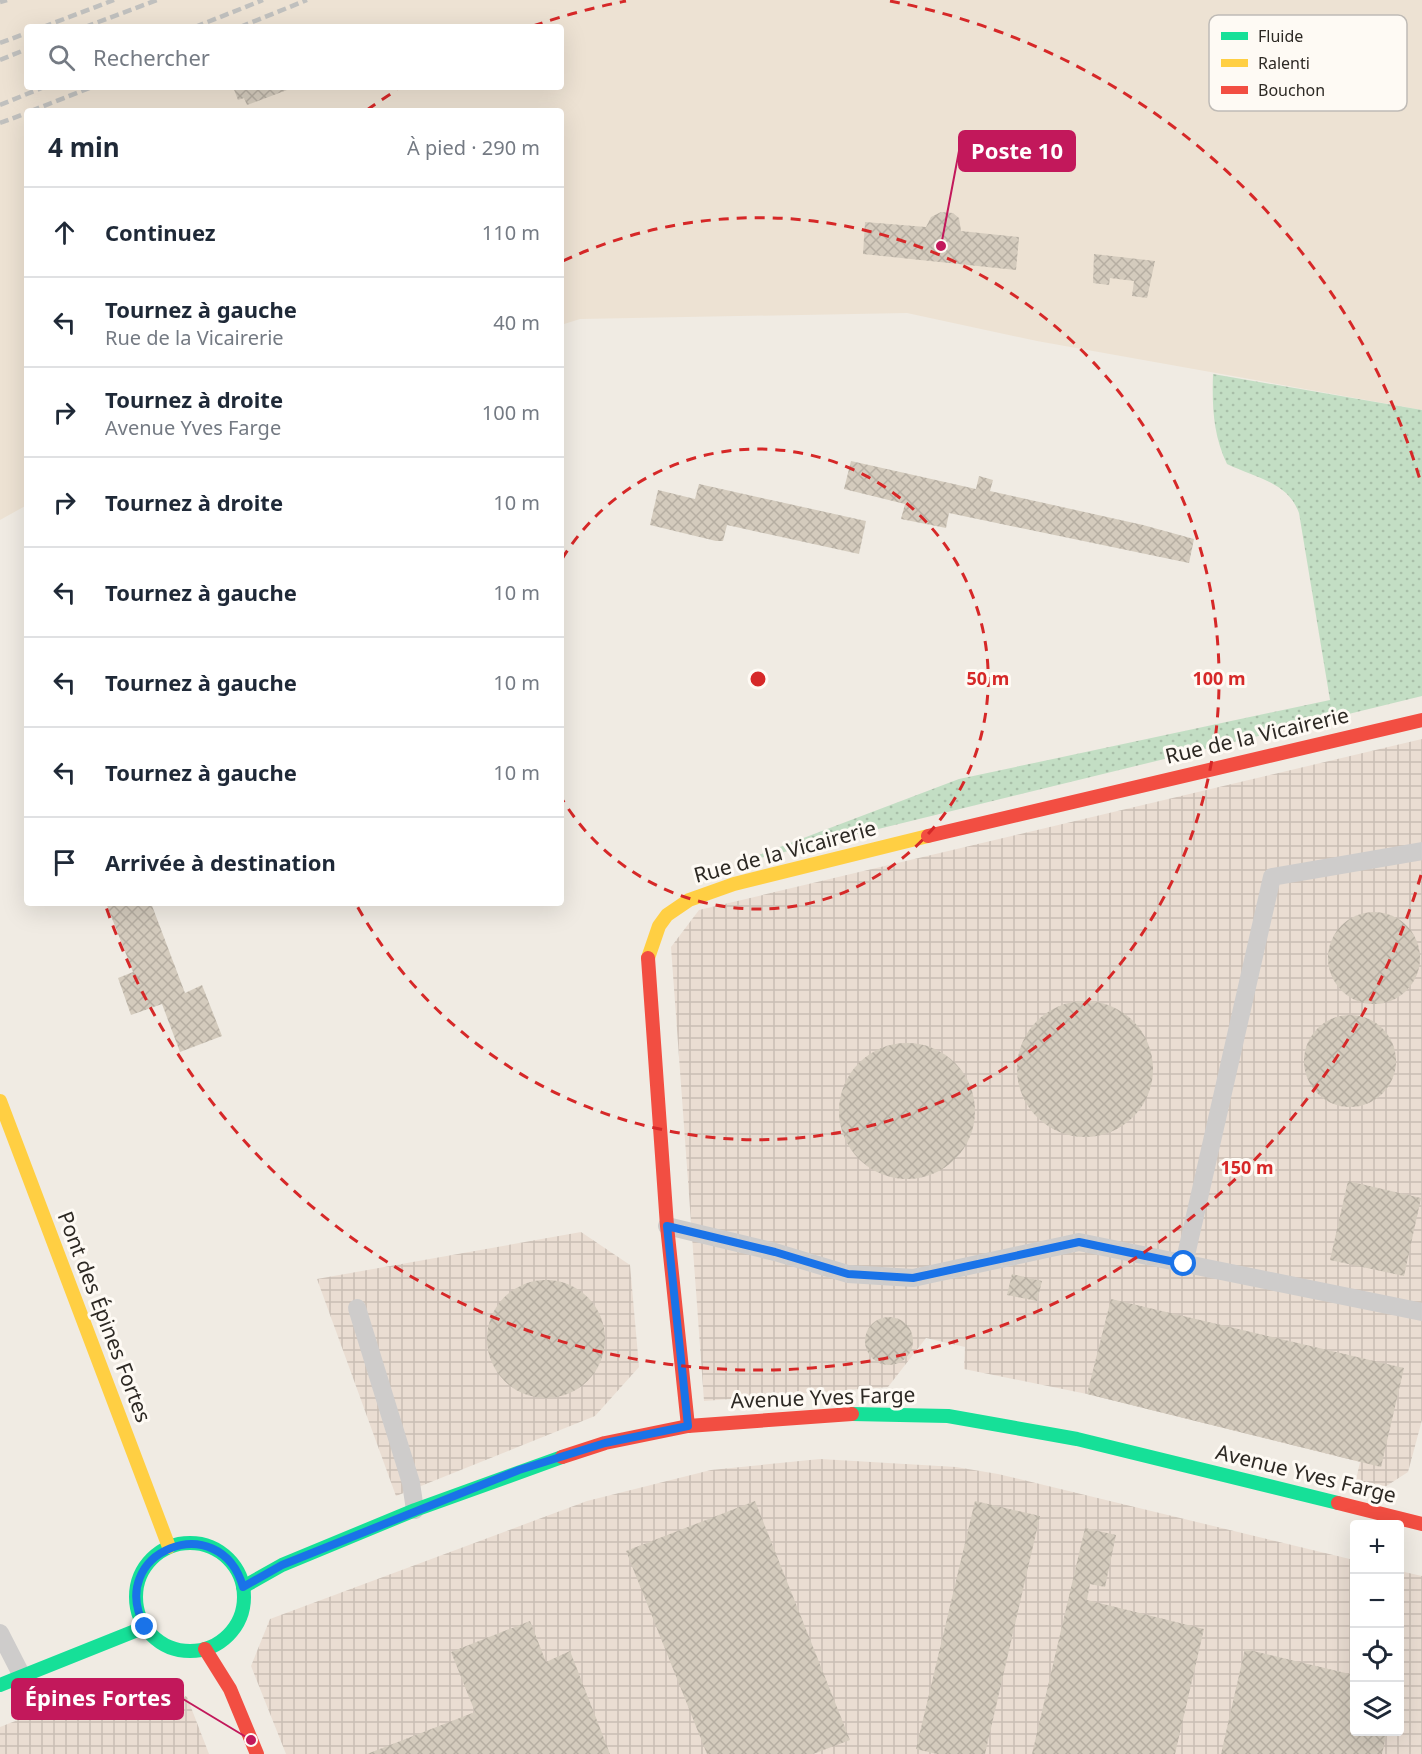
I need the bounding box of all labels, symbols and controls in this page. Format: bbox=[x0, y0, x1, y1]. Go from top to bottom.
legend bbox=[1209, 15, 1407, 111]
search box bbox=[24, 24, 564, 90]
text: Fluide bbox=[1258, 25, 1303, 47]
icon: search bbox=[45, 41, 78, 74]
text: Rechercher bbox=[93, 42, 210, 72]
text: Ralenti bbox=[1258, 52, 1310, 74]
text: Bouchon bbox=[1258, 79, 1325, 101]
text: 4 min bbox=[48, 129, 120, 165]
callout: Poste 10 bbox=[959, 131, 1075, 171]
text: À pied · 290 m bbox=[407, 134, 540, 161]
text: Poste 10 bbox=[971, 135, 1063, 165]
icon: ahead bbox=[48, 216, 81, 249]
text: Continuez bbox=[105, 217, 216, 247]
text: 110 m bbox=[482, 219, 540, 246]
text: Tournez à gauche bbox=[105, 294, 297, 324]
icon: left bbox=[48, 306, 81, 339]
text: 40 m bbox=[493, 309, 540, 336]
text: Rue de la Vicairerie bbox=[105, 324, 284, 351]
text: Tournez à droite bbox=[105, 384, 283, 414]
icon: right bbox=[48, 396, 81, 429]
text: 100 m bbox=[482, 399, 540, 426]
text: Avenue Yves Farge bbox=[105, 414, 281, 441]
icon: right bbox=[48, 486, 81, 519]
text: Tournez à droite bbox=[105, 487, 283, 517]
text: 10 m bbox=[493, 489, 540, 516]
icon: left bbox=[48, 576, 81, 609]
text: Tournez à gauche bbox=[105, 577, 297, 607]
text: 10 m bbox=[493, 579, 540, 606]
icon: left bbox=[48, 666, 81, 699]
text: 50 m bbox=[967, 666, 1009, 690]
text: 100 m bbox=[1192, 666, 1246, 690]
text: Tournez à gauche bbox=[105, 667, 297, 697]
text: 10 m bbox=[493, 669, 540, 696]
centre of rings bbox=[748, 669, 768, 689]
street label: Rue de la Vicairerie bbox=[1162, 700, 1351, 770]
icon: left bbox=[48, 756, 81, 789]
text: Tournez à gauche bbox=[105, 757, 297, 787]
text: 10 m bbox=[493, 759, 540, 786]
street label: Rue de la Vicairerie bbox=[691, 813, 879, 889]
icon: arrive bbox=[48, 846, 81, 879]
text: Arrivée à destination bbox=[105, 847, 336, 877]
text: 150 m bbox=[1220, 1155, 1274, 1179]
street label: Pont des Épines Fortes bbox=[52, 1207, 158, 1426]
route start bbox=[1170, 1250, 1196, 1276]
street label: Avenue Yves Farge bbox=[730, 1380, 916, 1414]
street label: Avenue Yves Farge bbox=[1213, 1437, 1399, 1509]
map controls bbox=[1350, 1520, 1404, 1736]
button: + bbox=[1350, 1520, 1404, 1574]
button: − bbox=[1350, 1574, 1404, 1628]
route end bbox=[131, 1613, 157, 1639]
button: locate bbox=[1350, 1628, 1404, 1682]
callout: Épines Fortes bbox=[12, 1679, 183, 1719]
text: Épines Fortes bbox=[25, 1682, 171, 1712]
button: layers bbox=[1350, 1682, 1404, 1736]

